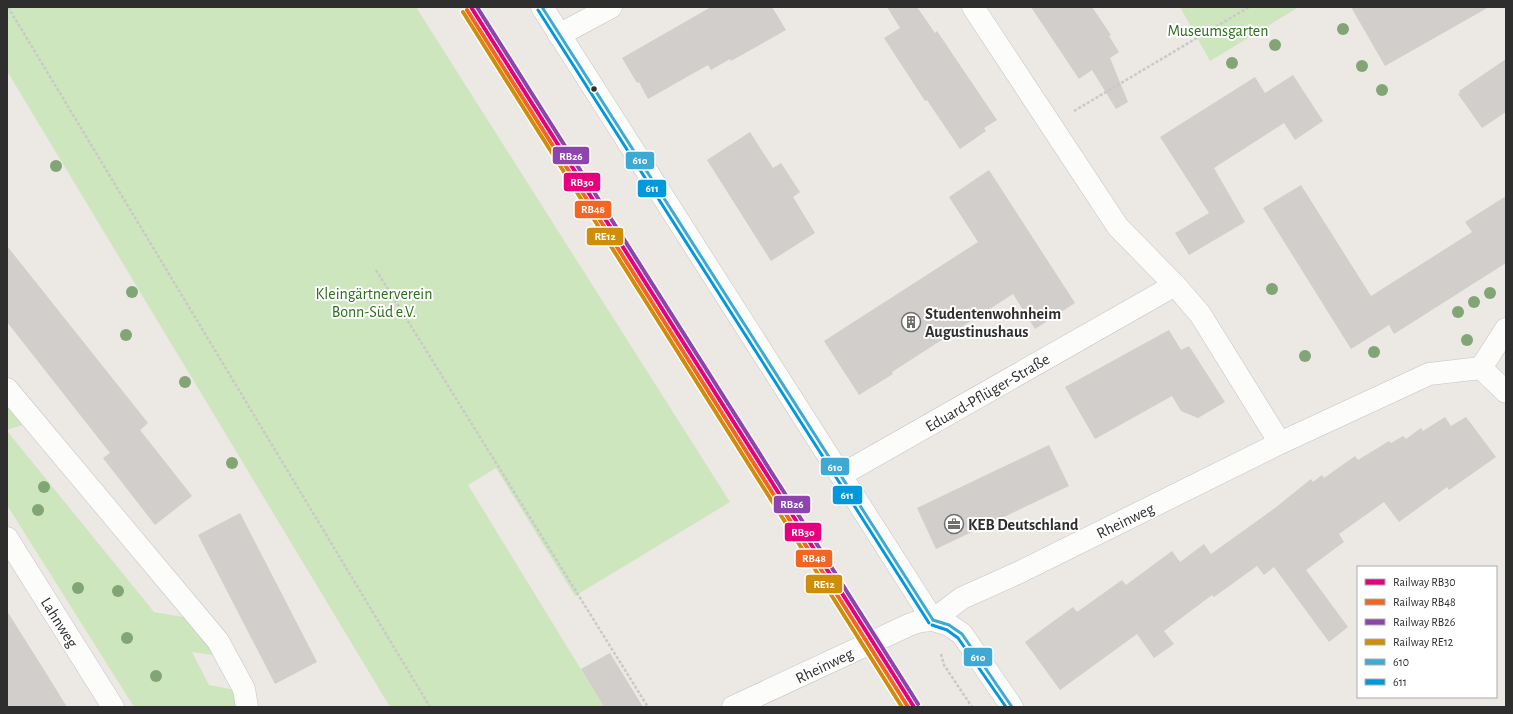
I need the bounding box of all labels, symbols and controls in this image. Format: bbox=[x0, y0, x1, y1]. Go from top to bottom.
park label: Museumsgarten bbox=[1168, 23, 1268, 39]
unlabelled marker bbox=[589, 84, 599, 94]
line badge: RB26 bbox=[552, 146, 590, 165]
text: RB26 bbox=[559, 151, 583, 162]
line badge: 610 bbox=[625, 151, 655, 170]
text: 610 bbox=[632, 155, 648, 166]
line badge: RB30 bbox=[563, 172, 601, 192]
text: RB30 bbox=[570, 177, 594, 188]
line badge: 611 bbox=[637, 179, 667, 198]
text: 611 bbox=[645, 183, 659, 194]
line badge: RB48 bbox=[574, 200, 612, 219]
text: RB48 bbox=[581, 204, 605, 215]
line badge: RE12 bbox=[586, 227, 624, 246]
text: RE12 bbox=[594, 231, 616, 242]
park label: Kleingärtnerverein Bonn-Süd e.V. bbox=[316, 286, 432, 320]
place label: Studentenwohnheim Augustinushaus bbox=[925, 306, 1061, 340]
building icon: Studentenwohnheim Augustinushaus bbox=[900, 311, 922, 333]
street label: Eduard-Pflüger-Straße bbox=[923, 351, 1052, 435]
line badge: 610 bbox=[820, 457, 850, 476]
text: 610 bbox=[827, 462, 843, 473]
line badge: 611 bbox=[832, 485, 863, 505]
text: 611 bbox=[840, 490, 854, 501]
line badge: RB26 bbox=[773, 495, 811, 514]
text: RB26 bbox=[780, 499, 804, 510]
street label: Rheinweg bbox=[1094, 500, 1157, 542]
office icon: KEB Deutschland bbox=[943, 513, 965, 535]
place label: KEB Deutschland bbox=[968, 517, 1079, 533]
line badge: RB30 bbox=[784, 522, 822, 542]
text: RB30 bbox=[791, 527, 815, 538]
line badge: RB48 bbox=[795, 549, 833, 568]
text: RB48 bbox=[802, 553, 826, 564]
legend bbox=[1357, 566, 1497, 698]
line badge: RE12 bbox=[805, 574, 843, 594]
text: Railway RB30 bbox=[1393, 576, 1456, 589]
text: RE12 bbox=[813, 579, 835, 590]
street label: Lahnweg bbox=[38, 595, 81, 651]
text: Railway RB48 bbox=[1393, 596, 1456, 609]
text: Railway RB26 bbox=[1393, 616, 1456, 629]
text: Railway RE12 bbox=[1393, 636, 1454, 649]
street label: Rheinweg bbox=[793, 645, 856, 687]
line badge: 610 bbox=[963, 647, 993, 667]
text: 610 bbox=[970, 652, 986, 663]
text: 610 bbox=[1393, 656, 1409, 668]
text: 611 bbox=[1393, 676, 1407, 688]

